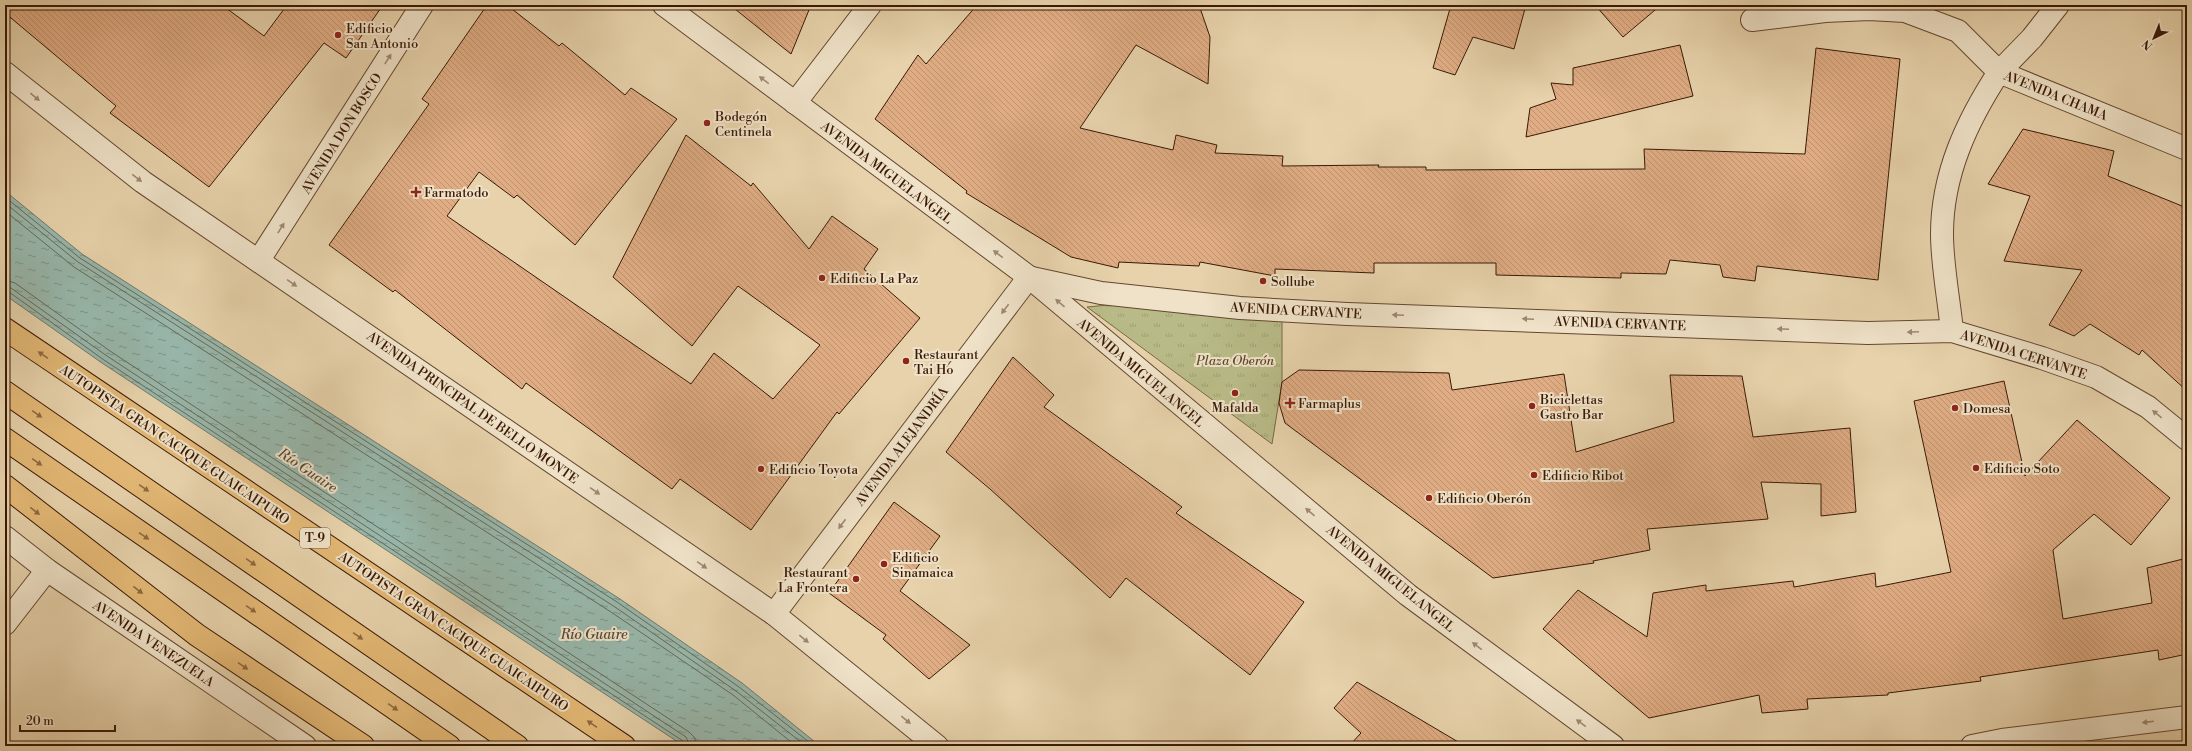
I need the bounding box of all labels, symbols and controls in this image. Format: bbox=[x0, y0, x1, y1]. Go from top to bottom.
north arrow bbox=[2134, 18, 2174, 58]
place label: Edificio San Antonio bbox=[346, 21, 418, 52]
marker: Edificio San Antonio bbox=[333, 30, 343, 40]
text: N bbox=[2140, 36, 2156, 53]
one-way arrow bbox=[384, 54, 392, 64]
street label: AVENIDA CHAMA bbox=[2001, 67, 2111, 124]
street label: AVENIDA DON BOSCO bbox=[298, 70, 386, 198]
one-way arrow bbox=[758, 76, 769, 84]
one-way arrow bbox=[30, 93, 41, 102]
place label: Bodegón Centinela bbox=[714, 109, 772, 140]
street label: AVENIDA MIGUELANGEL bbox=[817, 117, 956, 228]
marker: Bodegón Centinela bbox=[702, 118, 712, 128]
one-way arrow bbox=[132, 173, 143, 182]
place label: Farmatodo bbox=[424, 185, 489, 201]
marker: Farmatodo bbox=[411, 187, 421, 197]
one-way arrow bbox=[277, 222, 284, 234]
one-way arrow bbox=[992, 250, 1003, 258]
place label: Edificio La Paz bbox=[830, 271, 918, 287]
marker: Edificio La Paz bbox=[817, 273, 827, 283]
place label: Sollube bbox=[1271, 274, 1315, 290]
marker: Sollube bbox=[1258, 276, 1268, 286]
one-way arrow bbox=[286, 279, 297, 287]
one-way arrow bbox=[1054, 299, 1065, 308]
street label: AVENIDA CERVANTE bbox=[1229, 299, 1362, 322]
one-way arrow bbox=[1001, 303, 1010, 314]
one-way arrow bbox=[1392, 312, 1404, 319]
street label: AVENIDA MIGUELANGEL bbox=[1073, 314, 1207, 431]
street label: AVENIDA CERVANTE bbox=[1553, 314, 1686, 334]
one-way arrow bbox=[1521, 316, 1534, 322]
one-way arrow bbox=[1777, 326, 1789, 333]
street label: AVENIDA CERVANTE bbox=[1957, 327, 2089, 383]
street label: AVENIDA PRINCIPAL DE BELLO MONTE bbox=[363, 328, 581, 487]
one-way arrow bbox=[1906, 329, 1919, 335]
place label: Restaurant Tai Ho bbox=[914, 347, 979, 378]
one-way arrow bbox=[37, 351, 48, 359]
park label: Plaza Oberón bbox=[1195, 353, 1275, 369]
marker: Restaurant Tai Ho bbox=[901, 356, 911, 366]
street label: AUTOPISTA GRAN CACIQUE GUAICAIPURO bbox=[56, 361, 292, 528]
street label: AVENIDA ALEJANDRÍA bbox=[850, 382, 952, 510]
marker: Mafalda bbox=[1230, 388, 1240, 398]
place label: Biciclettas Gastro Bar bbox=[1539, 392, 1604, 423]
place label: Farmaplus bbox=[1298, 396, 1361, 412]
marker: Farmaplus bbox=[1285, 398, 1295, 408]
place label: Mafalda bbox=[1211, 400, 1259, 416]
marker: Biciclettas Gastro Bar bbox=[1527, 401, 1537, 411]
place label: Domesa bbox=[1963, 401, 2011, 417]
marker: Domesa bbox=[1950, 403, 1960, 413]
one-way arrow bbox=[32, 410, 42, 418]
one-way arrow bbox=[2151, 410, 2162, 418]
water label: Río Guaire bbox=[274, 444, 341, 497]
one-way arrow bbox=[32, 458, 42, 466]
place label: Edificio Soto bbox=[1984, 461, 2060, 477]
place label: Edificio Toyota bbox=[769, 462, 859, 478]
marker: Edificio Soto bbox=[1971, 463, 1981, 473]
marker: Edificio Toyota bbox=[756, 464, 766, 474]
place label: Edificio Ribot bbox=[1542, 468, 1624, 484]
marker: Edificio Ribot bbox=[1529, 470, 1539, 480]
one-way arrow bbox=[139, 484, 149, 492]
one-way arrow bbox=[590, 487, 600, 495]
place label: Edificio Oberón bbox=[1437, 491, 1531, 507]
marker: Edificio Oberón bbox=[1424, 493, 1434, 503]
one-way arrow bbox=[30, 506, 40, 514]
one-way arrow bbox=[1304, 508, 1315, 517]
one-way arrow bbox=[838, 518, 847, 529]
street label: AVENIDA MIGUELANGEL bbox=[1322, 521, 1458, 636]
road number: T-9 bbox=[300, 528, 330, 548]
one-way arrow bbox=[138, 532, 149, 540]
street label: AUTOPISTA GRAN CACIQUE GUAICAIPURO bbox=[335, 548, 571, 715]
place label: Edificio Sinamaica bbox=[892, 550, 954, 581]
one-way arrow bbox=[246, 558, 256, 566]
marker: Edificio Sinamaica bbox=[879, 559, 889, 569]
one-way arrow bbox=[697, 561, 707, 569]
place label: Restaurant La Frontera bbox=[778, 565, 848, 596]
marker: Restaurant La Frontera bbox=[851, 574, 861, 584]
one-way arrow bbox=[133, 586, 144, 594]
street label: AVENIDA VENEZUELA bbox=[89, 597, 218, 691]
one-way arrow bbox=[246, 605, 256, 613]
water label: Río Guaire bbox=[559, 626, 628, 644]
one-way arrow bbox=[353, 632, 363, 640]
one-way arrow bbox=[799, 635, 810, 643]
one-way arrow bbox=[1471, 642, 1482, 650]
one-way arrow bbox=[238, 662, 249, 670]
one-way arrow bbox=[388, 703, 398, 711]
scale bar bbox=[20, 707, 115, 733]
text: 20 m bbox=[26, 714, 54, 729]
one-way arrow bbox=[900, 716, 911, 725]
one-way arrow bbox=[2142, 718, 2154, 725]
one-way arrow bbox=[587, 720, 597, 728]
one-way arrow bbox=[1576, 720, 1586, 728]

